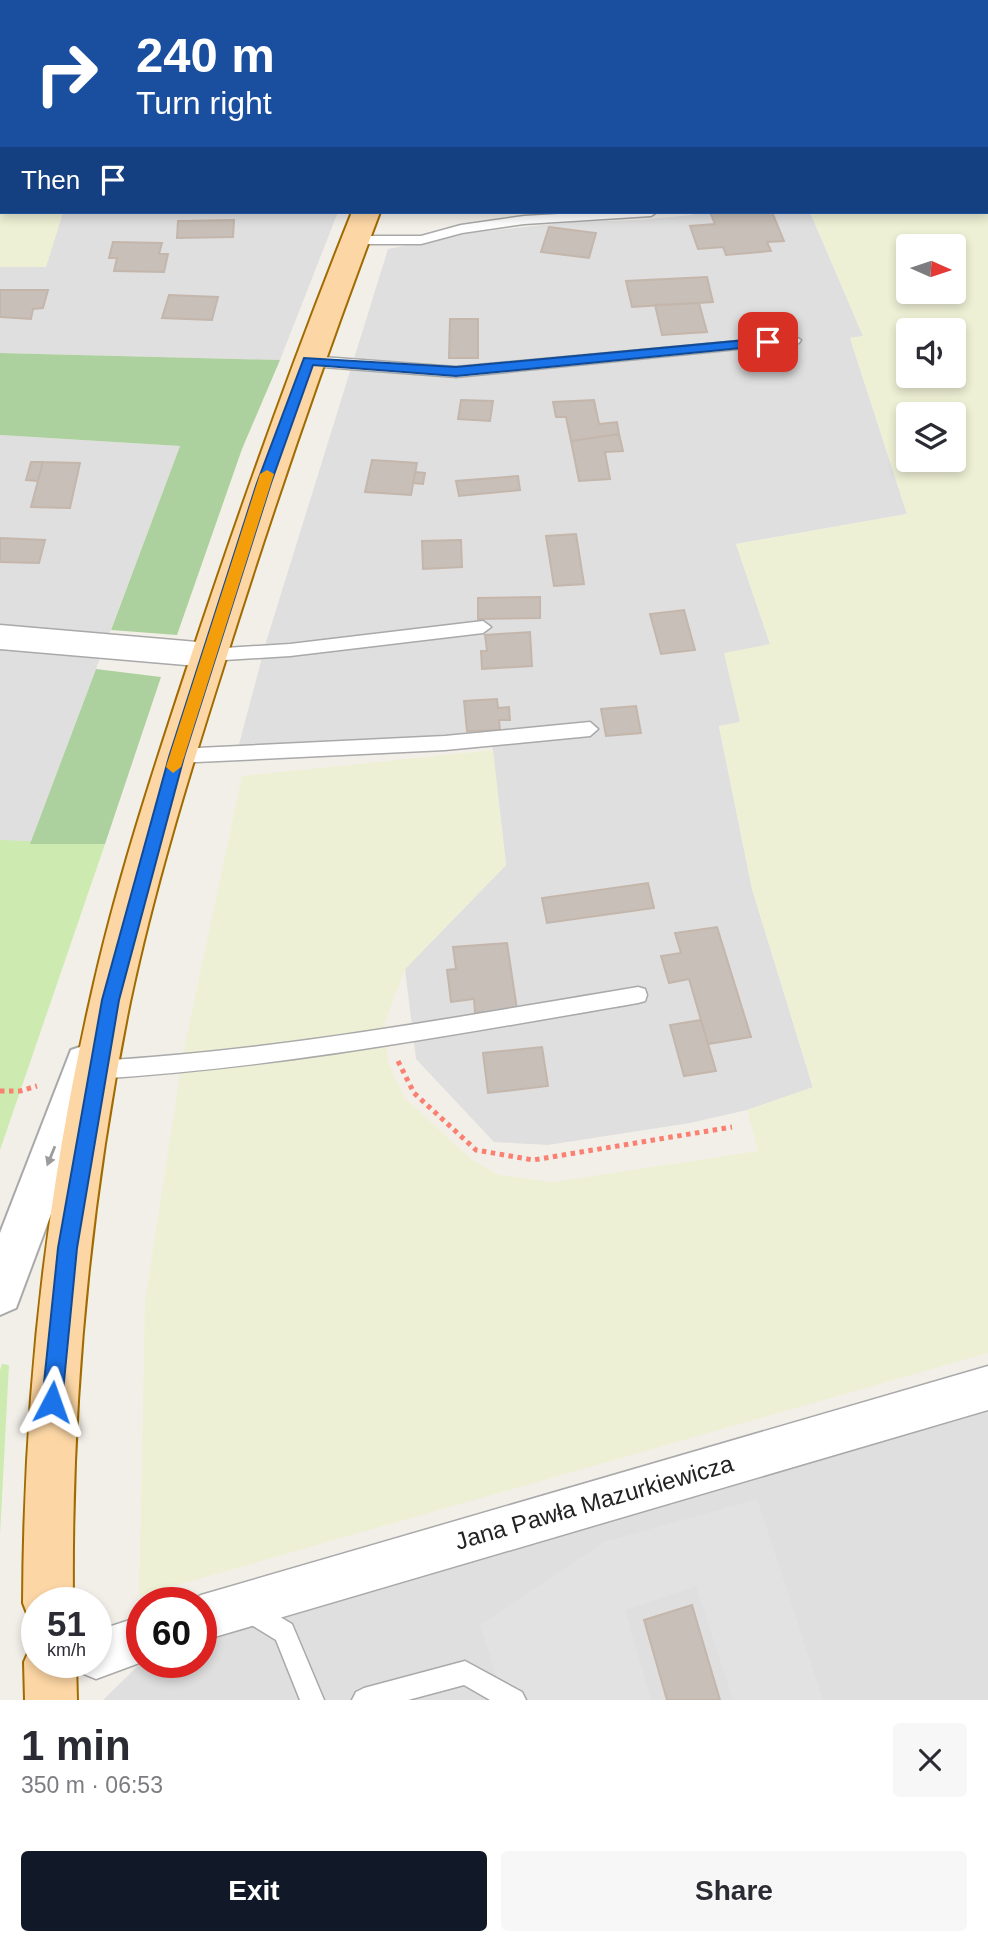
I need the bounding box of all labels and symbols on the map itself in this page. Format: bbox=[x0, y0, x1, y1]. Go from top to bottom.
north arrow bbox=[896, 234, 966, 304]
pin bbox=[738, 312, 798, 372]
one-way arrow bbox=[46, 1145, 57, 1166]
position arrow bbox=[15, 1365, 89, 1439]
street label: Jana Pawła Mazurkiewicza bbox=[452, 1449, 737, 1555]
speed limit sign: 60 bbox=[126, 1587, 217, 1678]

